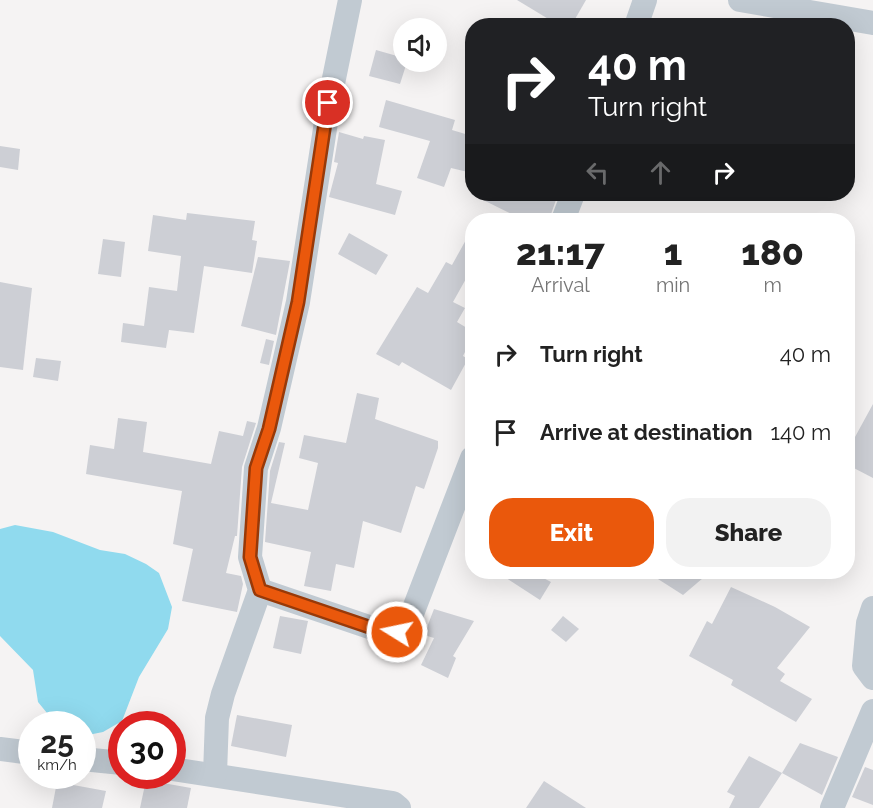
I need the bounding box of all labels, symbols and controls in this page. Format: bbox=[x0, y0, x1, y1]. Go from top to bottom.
map controls bbox=[393, 18, 447, 72]
button: sound bbox=[393, 18, 447, 72]
text: 40 m bbox=[588, 41, 687, 90]
icon: right bbox=[489, 42, 567, 120]
pin bbox=[302, 77, 353, 128]
icon: arrive bbox=[311, 86, 344, 119]
text: Turn right bbox=[588, 91, 707, 122]
icon: left bbox=[581, 156, 614, 189]
icon: ahead bbox=[644, 156, 677, 189]
icon: right bbox=[707, 156, 740, 189]
text: 21:17 bbox=[516, 231, 605, 273]
text: 1 bbox=[664, 231, 682, 273]
text: 180 bbox=[741, 231, 804, 273]
text: Arrival bbox=[531, 273, 590, 297]
text: min bbox=[656, 273, 690, 297]
text: m bbox=[763, 273, 782, 297]
icon: right bbox=[489, 338, 522, 371]
text: Turn right bbox=[540, 341, 643, 367]
text: 40 m bbox=[780, 341, 831, 367]
icon: arrive bbox=[489, 416, 522, 449]
text: Arrive at destination bbox=[540, 419, 753, 445]
text: 140 m bbox=[771, 419, 831, 445]
button: Exit bbox=[489, 498, 654, 567]
button: Share bbox=[666, 498, 831, 567]
position arrow bbox=[365, 600, 429, 664]
speed limit sign: 30 bbox=[108, 711, 186, 789]
text: 25 bbox=[40, 725, 74, 760]
text: km/h bbox=[37, 756, 77, 774]

